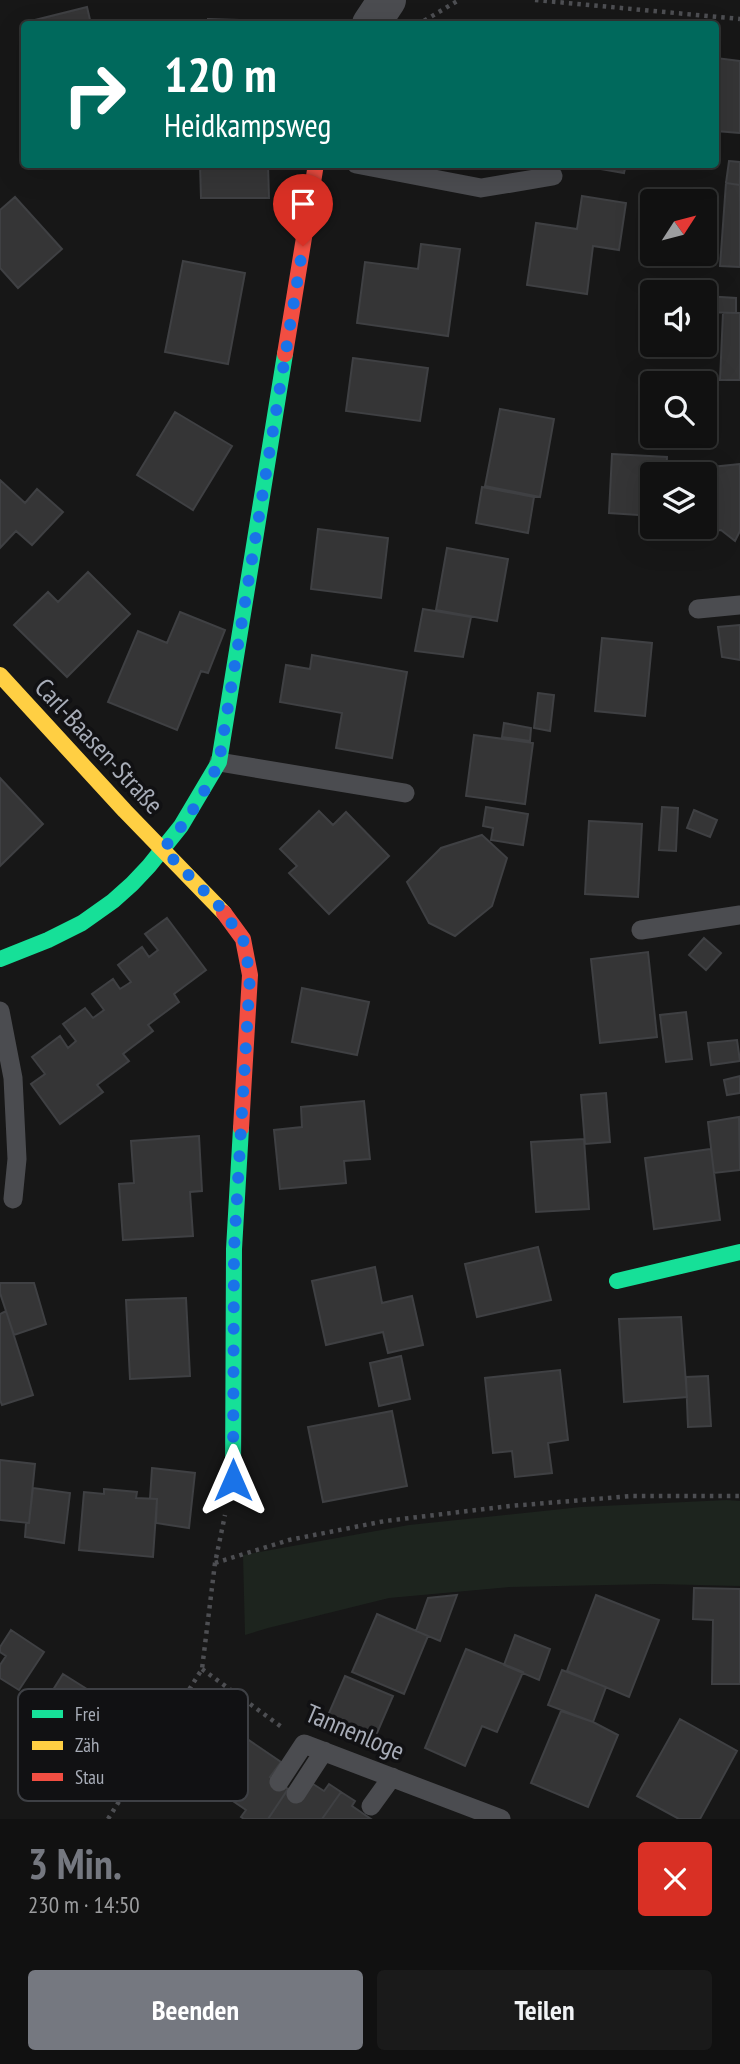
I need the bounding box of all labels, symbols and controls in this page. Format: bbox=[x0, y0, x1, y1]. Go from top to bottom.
text: 120 m bbox=[164, 42, 277, 106]
icon: right bbox=[49, 49, 140, 140]
text: Heidkampsweg bbox=[164, 104, 331, 146]
pin bbox=[273, 174, 333, 246]
icon: arrive bbox=[284, 185, 322, 223]
north arrow bbox=[640, 189, 718, 266]
map controls bbox=[640, 189, 717, 539]
button: sound bbox=[640, 280, 717, 357]
button: search bbox=[640, 371, 717, 448]
button: layers bbox=[640, 462, 717, 539]
street label: Carl-Baasen-Straße bbox=[28, 671, 171, 820]
position arrow bbox=[196, 1443, 270, 1517]
legend bbox=[18, 1689, 248, 1801]
street label: Tannenloge bbox=[301, 1696, 410, 1767]
text: Frei bbox=[75, 1702, 100, 1726]
text: Zäh bbox=[75, 1733, 99, 1757]
text: Stau bbox=[75, 1765, 104, 1789]
text: 3 Min. bbox=[28, 1836, 122, 1891]
button: close bbox=[638, 1842, 712, 1916]
text: 230 m · 14:50 bbox=[28, 1890, 140, 1919]
button: Beenden bbox=[28, 1970, 363, 2050]
button: Teilen bbox=[377, 1970, 712, 2050]

